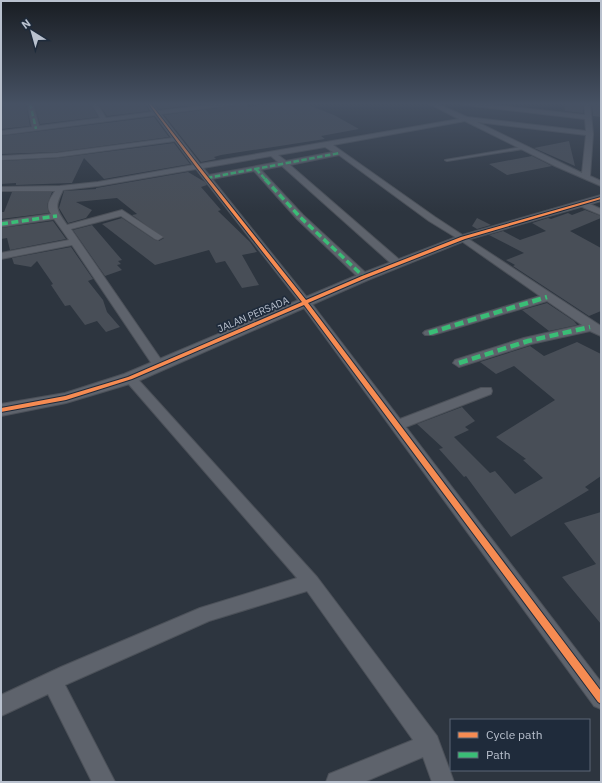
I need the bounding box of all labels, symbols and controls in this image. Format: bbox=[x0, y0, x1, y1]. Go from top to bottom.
north arrow bbox=[12, 12, 52, 52]
text: N bbox=[19, 16, 33, 32]
street label: JALAN PERSADA bbox=[216, 293, 291, 335]
legend bbox=[450, 719, 590, 771]
text: Cycle path bbox=[486, 727, 543, 742]
text: Path bbox=[486, 747, 511, 762]

